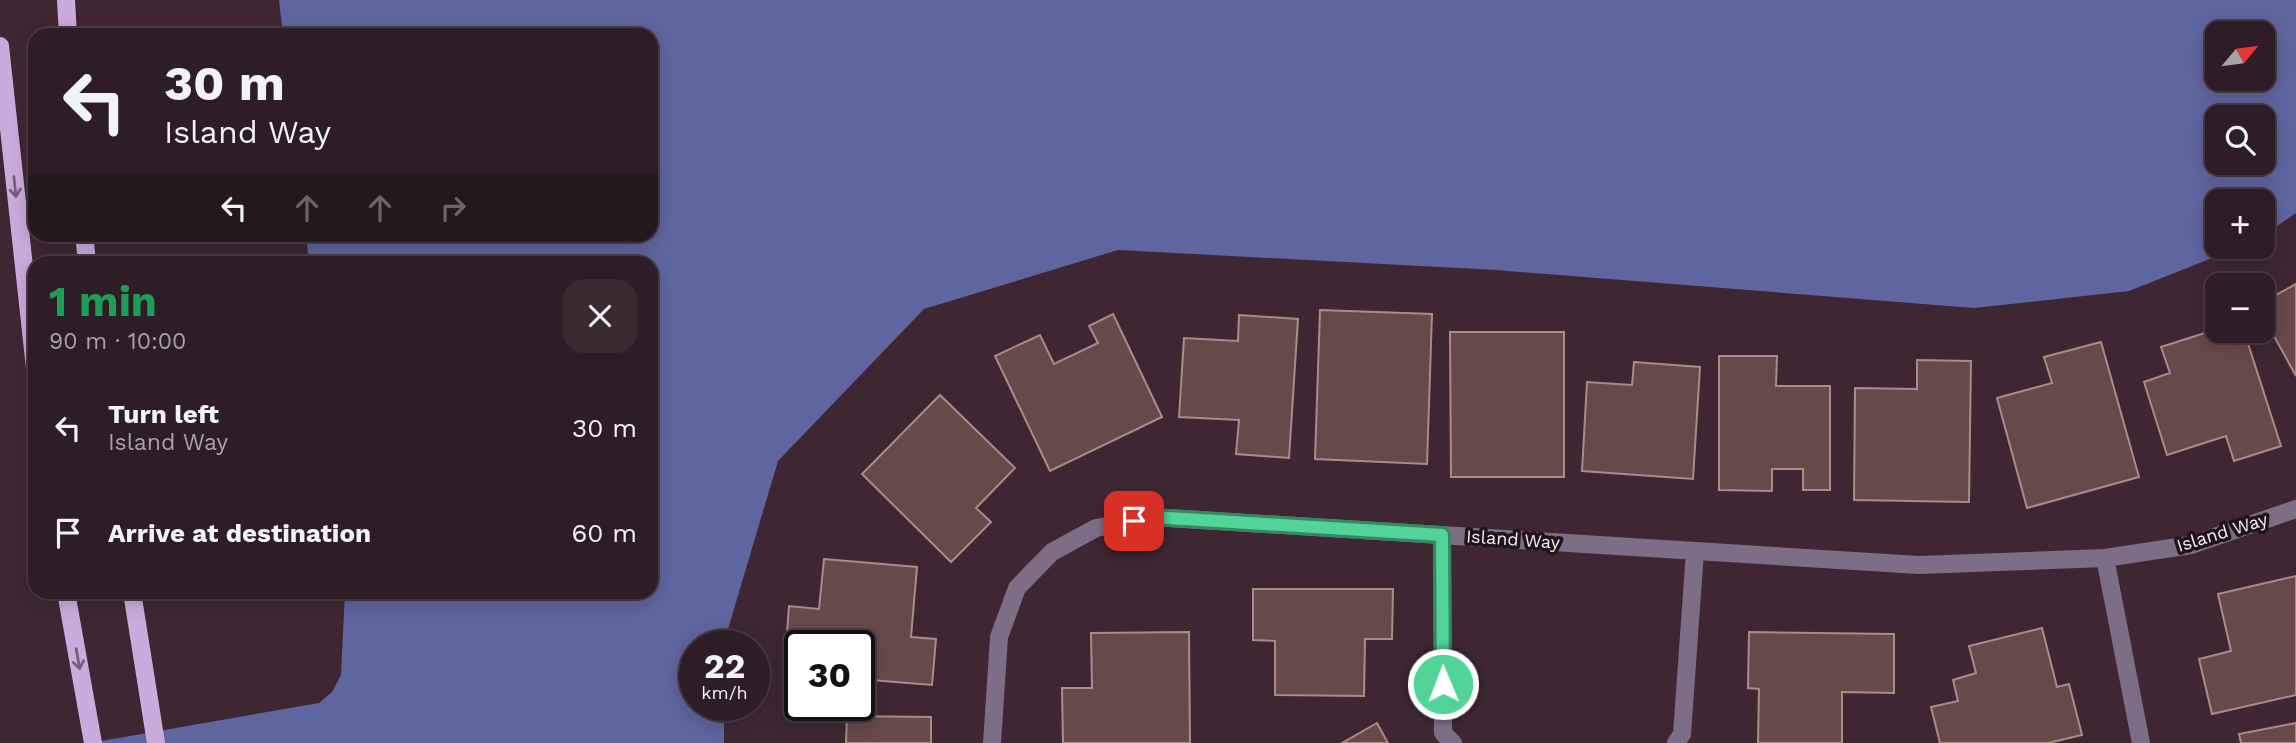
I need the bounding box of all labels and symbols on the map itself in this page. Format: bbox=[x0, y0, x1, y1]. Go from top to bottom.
north arrow bbox=[2205, 21, 2275, 91]
one-way arrow bbox=[9, 175, 22, 198]
pin bbox=[1104, 491, 1164, 551]
street label: Island Way bbox=[2174, 508, 2271, 556]
street label: Island Way bbox=[1465, 525, 1561, 553]
speed limit sign: 30 bbox=[784, 630, 875, 721]
one-way arrow bbox=[72, 647, 85, 670]
position arrow bbox=[1406, 647, 1480, 721]

